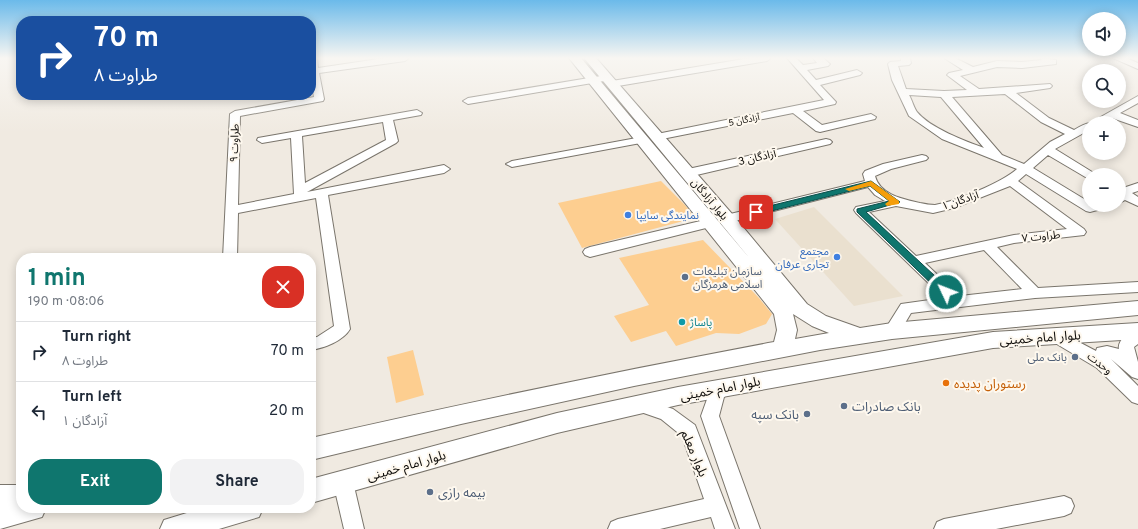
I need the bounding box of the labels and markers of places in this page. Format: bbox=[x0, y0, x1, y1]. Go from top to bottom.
pin bbox=[739, 195, 773, 229]
place label: نمایندگی سایپا bbox=[636, 209, 699, 223]
marker: نمایندگی سایپا bbox=[623, 210, 633, 220]
place label: مجتمع تجاری عرفان bbox=[775, 245, 829, 272]
marker: مجتمع تجاری عرفان bbox=[832, 252, 842, 262]
place label: سازمان تبلیغات اسلامی هرمزگان bbox=[693, 265, 762, 292]
marker: سازمان تبلیغات اسلامی هرمزگان bbox=[680, 272, 690, 282]
place label: پاساژ bbox=[689, 316, 712, 330]
marker: پاساژ bbox=[677, 317, 687, 327]
place label: بانک ملی bbox=[1027, 351, 1067, 365]
marker: بانک ملی bbox=[1070, 352, 1080, 362]
place label: رستوران پدیده bbox=[954, 377, 1026, 393]
marker: رستوران پدیده bbox=[941, 378, 951, 388]
place label: بانک صادرات bbox=[852, 400, 921, 416]
marker: بانک صادرات bbox=[839, 401, 849, 411]
place label: بانک سپه bbox=[751, 408, 799, 424]
marker: بانک سپه bbox=[802, 409, 812, 419]
place label: بیمه رازی bbox=[438, 486, 485, 502]
marker: بیمه رازی bbox=[425, 487, 435, 497]

